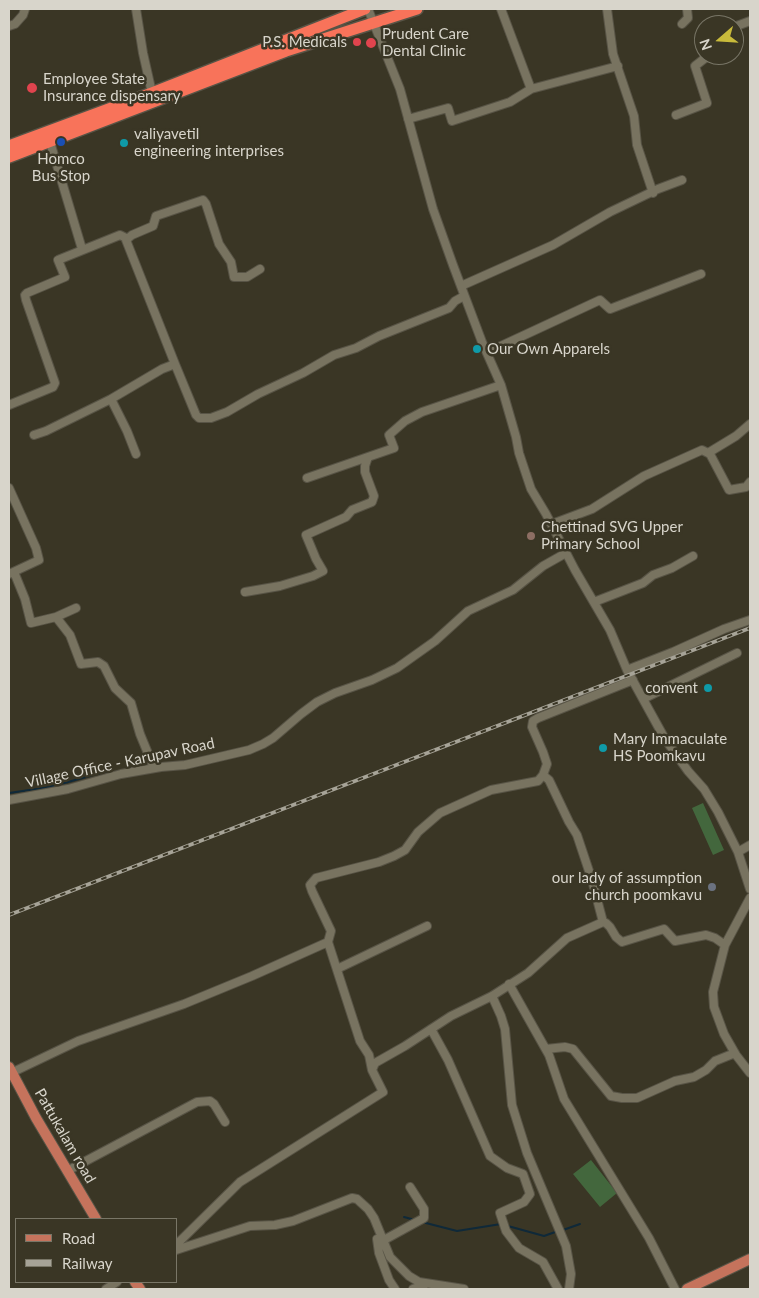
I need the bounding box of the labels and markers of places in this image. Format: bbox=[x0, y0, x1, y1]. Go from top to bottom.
place label: Prudent Care Dental Clinic bbox=[382, 25, 469, 60]
place label: P.S. Medicals bbox=[262, 33, 347, 51]
marker: P.S. Medicals bbox=[351, 36, 363, 48]
marker: Prudent Care Dental Clinic bbox=[364, 36, 378, 50]
place label: Employee State Insurance dispensary bbox=[43, 70, 181, 105]
marker: Employee State Insurance dispensary bbox=[25, 81, 39, 95]
place label: valiyavetil engineering interprises bbox=[134, 125, 284, 160]
marker: Homco Bus Stop bbox=[55, 136, 67, 148]
marker: valiyavetil engineering interprises bbox=[118, 137, 130, 149]
place label: Homco Bus Stop bbox=[32, 150, 90, 185]
place label: Our Own Apparels bbox=[487, 340, 610, 358]
marker: Our Own Apparels bbox=[471, 343, 483, 355]
place label: Chettinad SVG Upper Primary School bbox=[541, 518, 683, 553]
marker: Chettinad SVG Upper Primary School bbox=[525, 530, 537, 542]
place label: convent bbox=[645, 679, 698, 697]
marker: convent bbox=[702, 682, 714, 694]
place label: Mary Immaculate HS Poomkavu bbox=[613, 730, 727, 765]
marker: Mary Immaculate HS Poomkavu bbox=[597, 742, 609, 754]
place label: our lady of assumption church poomkavu bbox=[552, 869, 702, 904]
marker: our lady of assumption church poomkavu bbox=[706, 881, 718, 893]

